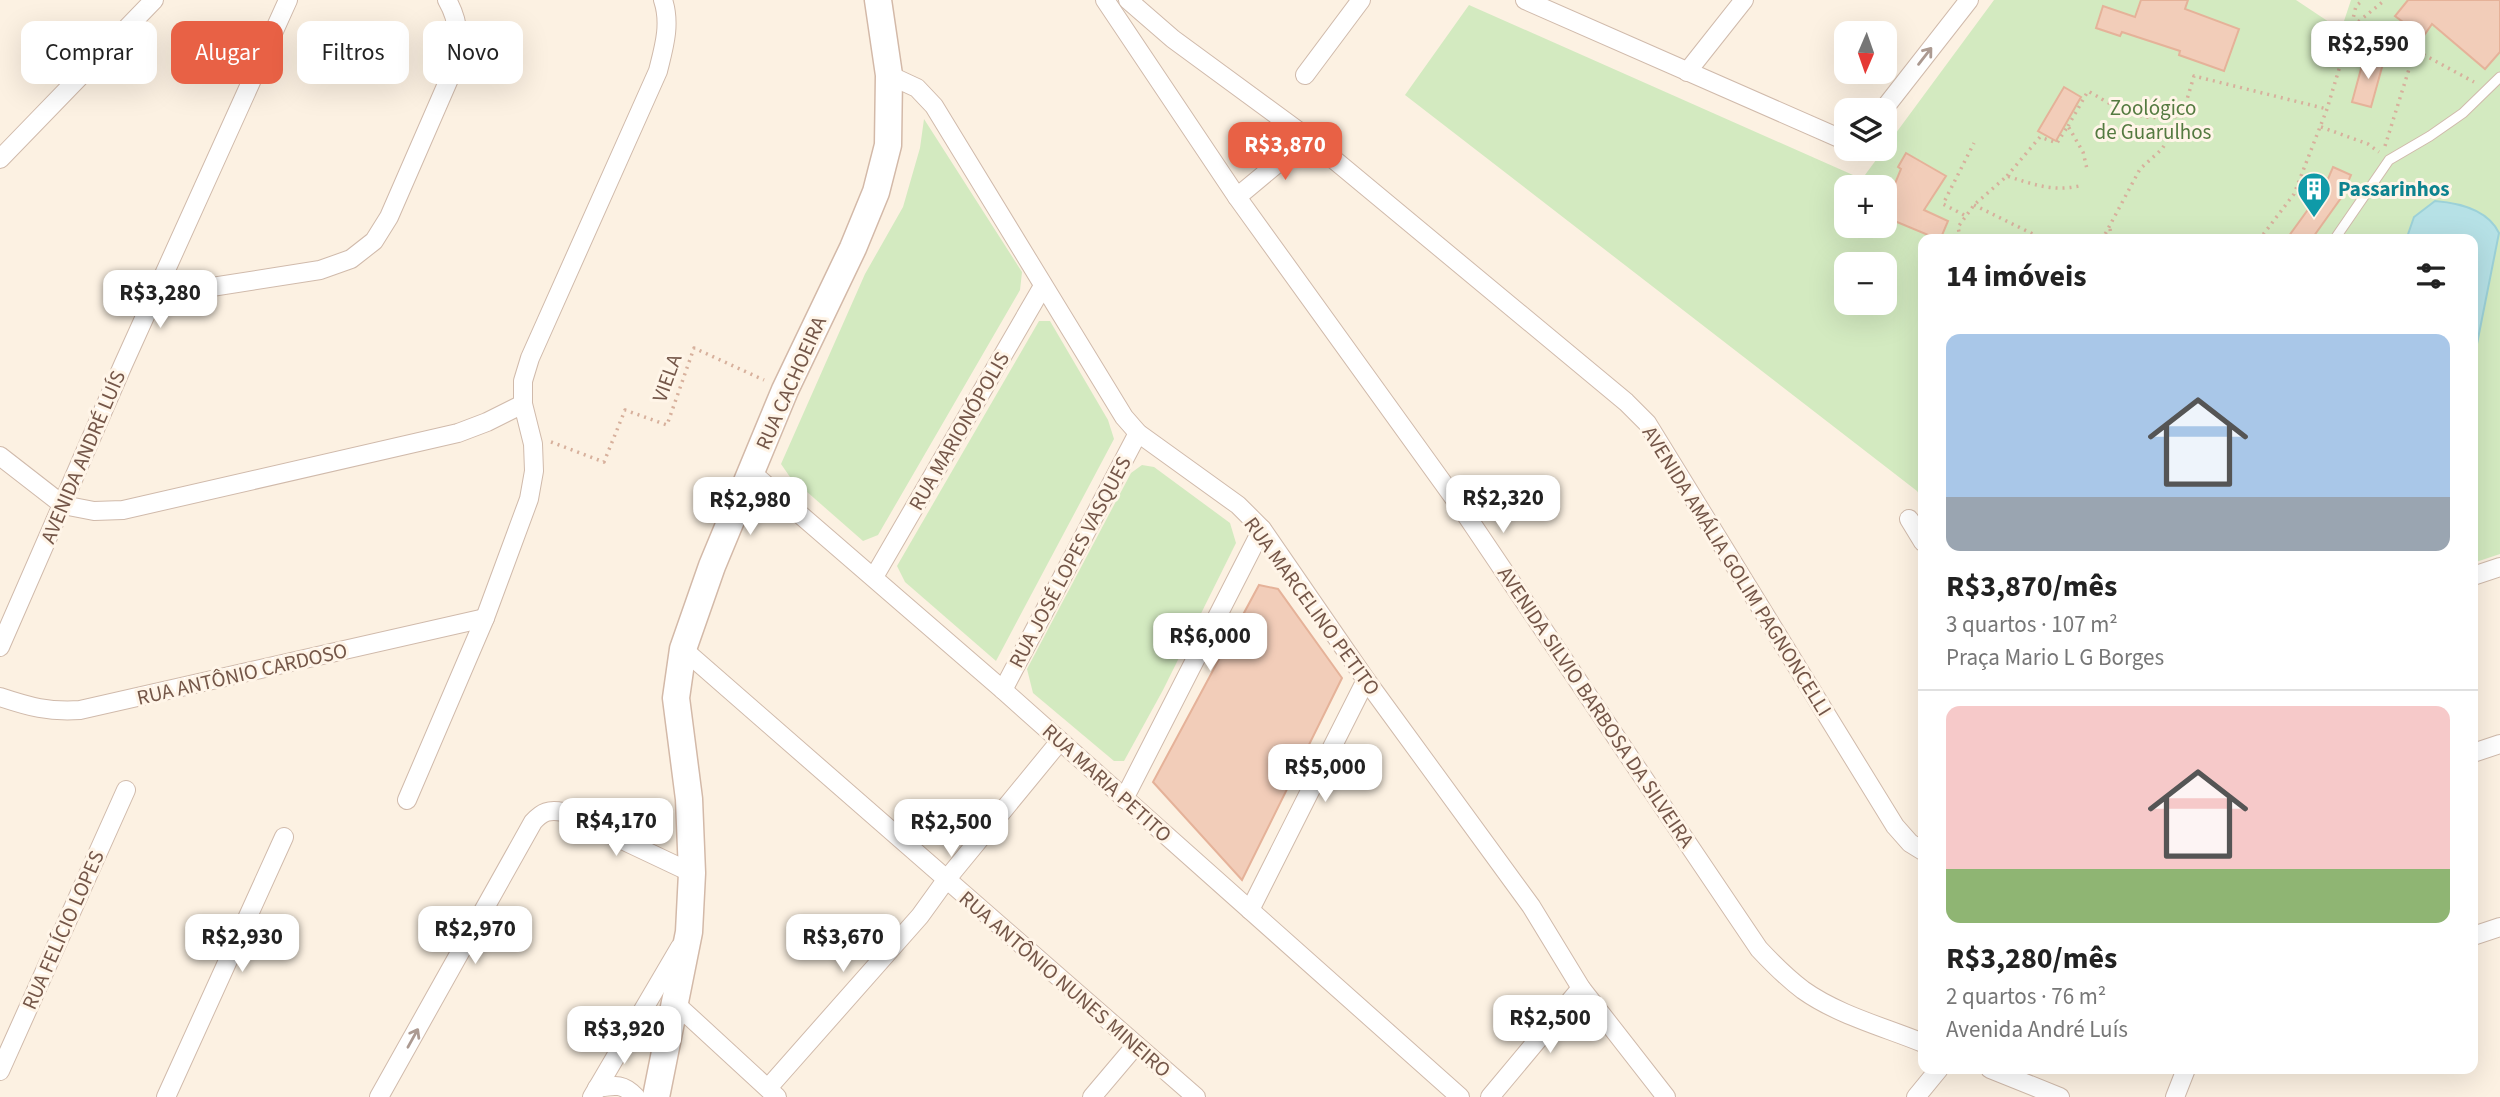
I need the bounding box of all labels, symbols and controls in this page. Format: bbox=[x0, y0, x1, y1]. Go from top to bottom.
chip: Comprar bbox=[21, 21, 157, 84]
chip: Alugar bbox=[171, 21, 283, 84]
chip: Filtros bbox=[297, 21, 409, 84]
chip: Novo bbox=[423, 21, 523, 84]
north arrow bbox=[1834, 21, 1897, 84]
map controls bbox=[1834, 21, 1897, 315]
pin: R$2,590 bbox=[2303, 22, 2433, 81]
text: R$2,590 bbox=[2327, 27, 2409, 60]
one-way arrow bbox=[1918, 48, 1933, 66]
park label: Zoológico de Guarulhos bbox=[2095, 93, 2212, 147]
button: layers bbox=[1834, 98, 1897, 161]
pin: R$3,870 bbox=[1220, 122, 1350, 182]
text: R$3,870 bbox=[1244, 128, 1326, 161]
building icon: Passarinhos bbox=[2295, 170, 2333, 219]
place label: Passarinhos bbox=[2338, 174, 2450, 204]
button: + bbox=[1834, 175, 1897, 238]
button: − bbox=[1834, 252, 1897, 315]
text: 14 imóveis bbox=[1946, 255, 2087, 298]
icon: filters bbox=[2412, 257, 2450, 295]
pin: R$3,280 bbox=[95, 270, 225, 330]
text: R$3,280 bbox=[119, 276, 201, 309]
street label: RUA CACHOEIRA bbox=[748, 311, 834, 455]
street label: RUA MARIONÓPOLIS bbox=[901, 346, 1017, 516]
street label: VIELA bbox=[645, 349, 690, 406]
street label: AVENIDA ANDRÉ LUÍS bbox=[33, 366, 133, 548]
icon: home bbox=[2135, 379, 2261, 505]
street label: AVENIDA AMÁLIA GOLIM PAGNONCELLI bbox=[1635, 420, 1839, 722]
street label: RUA JOSÉ LOPES VASQUES bbox=[1001, 451, 1139, 673]
pin: R$2,320 bbox=[1438, 476, 1568, 535]
pin: R$2,980 bbox=[685, 477, 815, 537]
text: R$2,320 bbox=[1462, 481, 1544, 514]
text: R$2,980 bbox=[709, 483, 791, 516]
street label: RUA MARCELINO PETITO bbox=[1237, 510, 1387, 702]
street label: AVENIDA SILVIO BARBOSA DA SILVEIRA bbox=[1490, 560, 1702, 854]
text: R$3,870/mês bbox=[1946, 565, 2117, 608]
text: 3 quartos · 107 m² bbox=[1946, 608, 2118, 641]
pin: R$6,000 bbox=[1145, 614, 1275, 673]
text: R$6,000 bbox=[1169, 619, 1251, 652]
street label: RUA ANTÔNIO CARDOSO bbox=[134, 635, 350, 713]
text: Praça Mario L G Borges bbox=[1946, 641, 2164, 674]
street label: RUA MARIA PETITO bbox=[1036, 717, 1178, 849]
pin: R$5,000 bbox=[1260, 744, 1390, 804]
text: R$5,000 bbox=[1284, 750, 1366, 783]
icon: home bbox=[2135, 751, 2261, 877]
pin: R$4,170 bbox=[551, 798, 681, 858]
pin: R$2,500 bbox=[886, 800, 1016, 859]
text: R$4,170 bbox=[575, 804, 657, 837]
text: R$2,500 bbox=[910, 805, 992, 838]
street label: RUA FELÍCIO LOPES bbox=[14, 846, 112, 1014]
street label: RUA ANTÔNIO NUNES MINEIRO bbox=[953, 884, 1177, 1084]
pin: R$2,970 bbox=[410, 906, 540, 966]
text: R$2,970 bbox=[434, 912, 516, 945]
pin: R$2,930 bbox=[177, 914, 307, 974]
pin: R$3,670 bbox=[778, 914, 908, 974]
text: R$2,930 bbox=[201, 920, 283, 953]
text: R$3,670 bbox=[802, 920, 884, 953]
text: R$3,280/mês bbox=[1946, 937, 2117, 980]
text: 2 quartos · 76 m² bbox=[1946, 980, 2106, 1013]
pin: R$2,500 bbox=[1485, 996, 1615, 1055]
text: R$2,500 bbox=[1509, 1001, 1591, 1034]
pin: R$3,920 bbox=[559, 1006, 689, 1066]
text: R$3,920 bbox=[583, 1012, 665, 1045]
text: Avenida André Luís bbox=[1946, 1013, 2128, 1046]
one-way arrow bbox=[406, 1028, 420, 1048]

